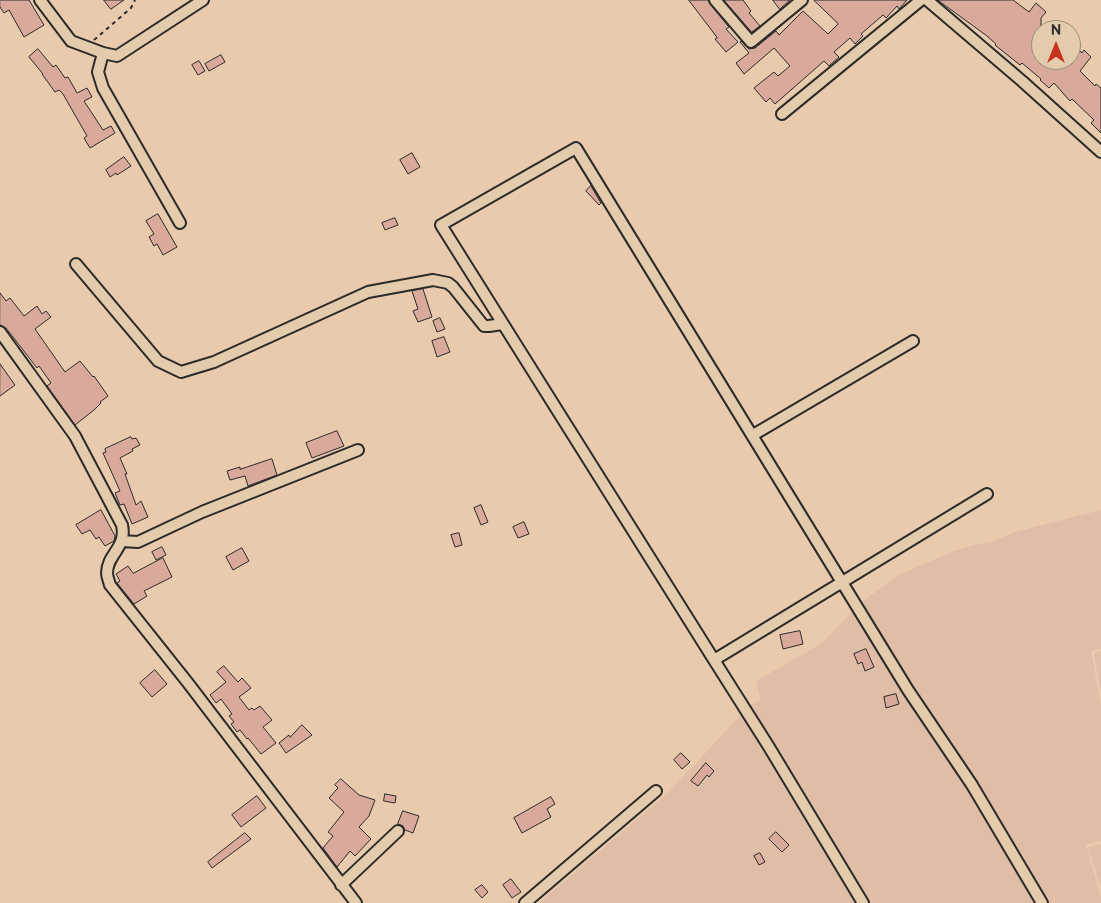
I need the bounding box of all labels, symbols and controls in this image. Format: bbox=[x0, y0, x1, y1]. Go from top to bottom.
north arrow bbox=[1031, 20, 1081, 70]
text: N bbox=[1051, 22, 1061, 39]

